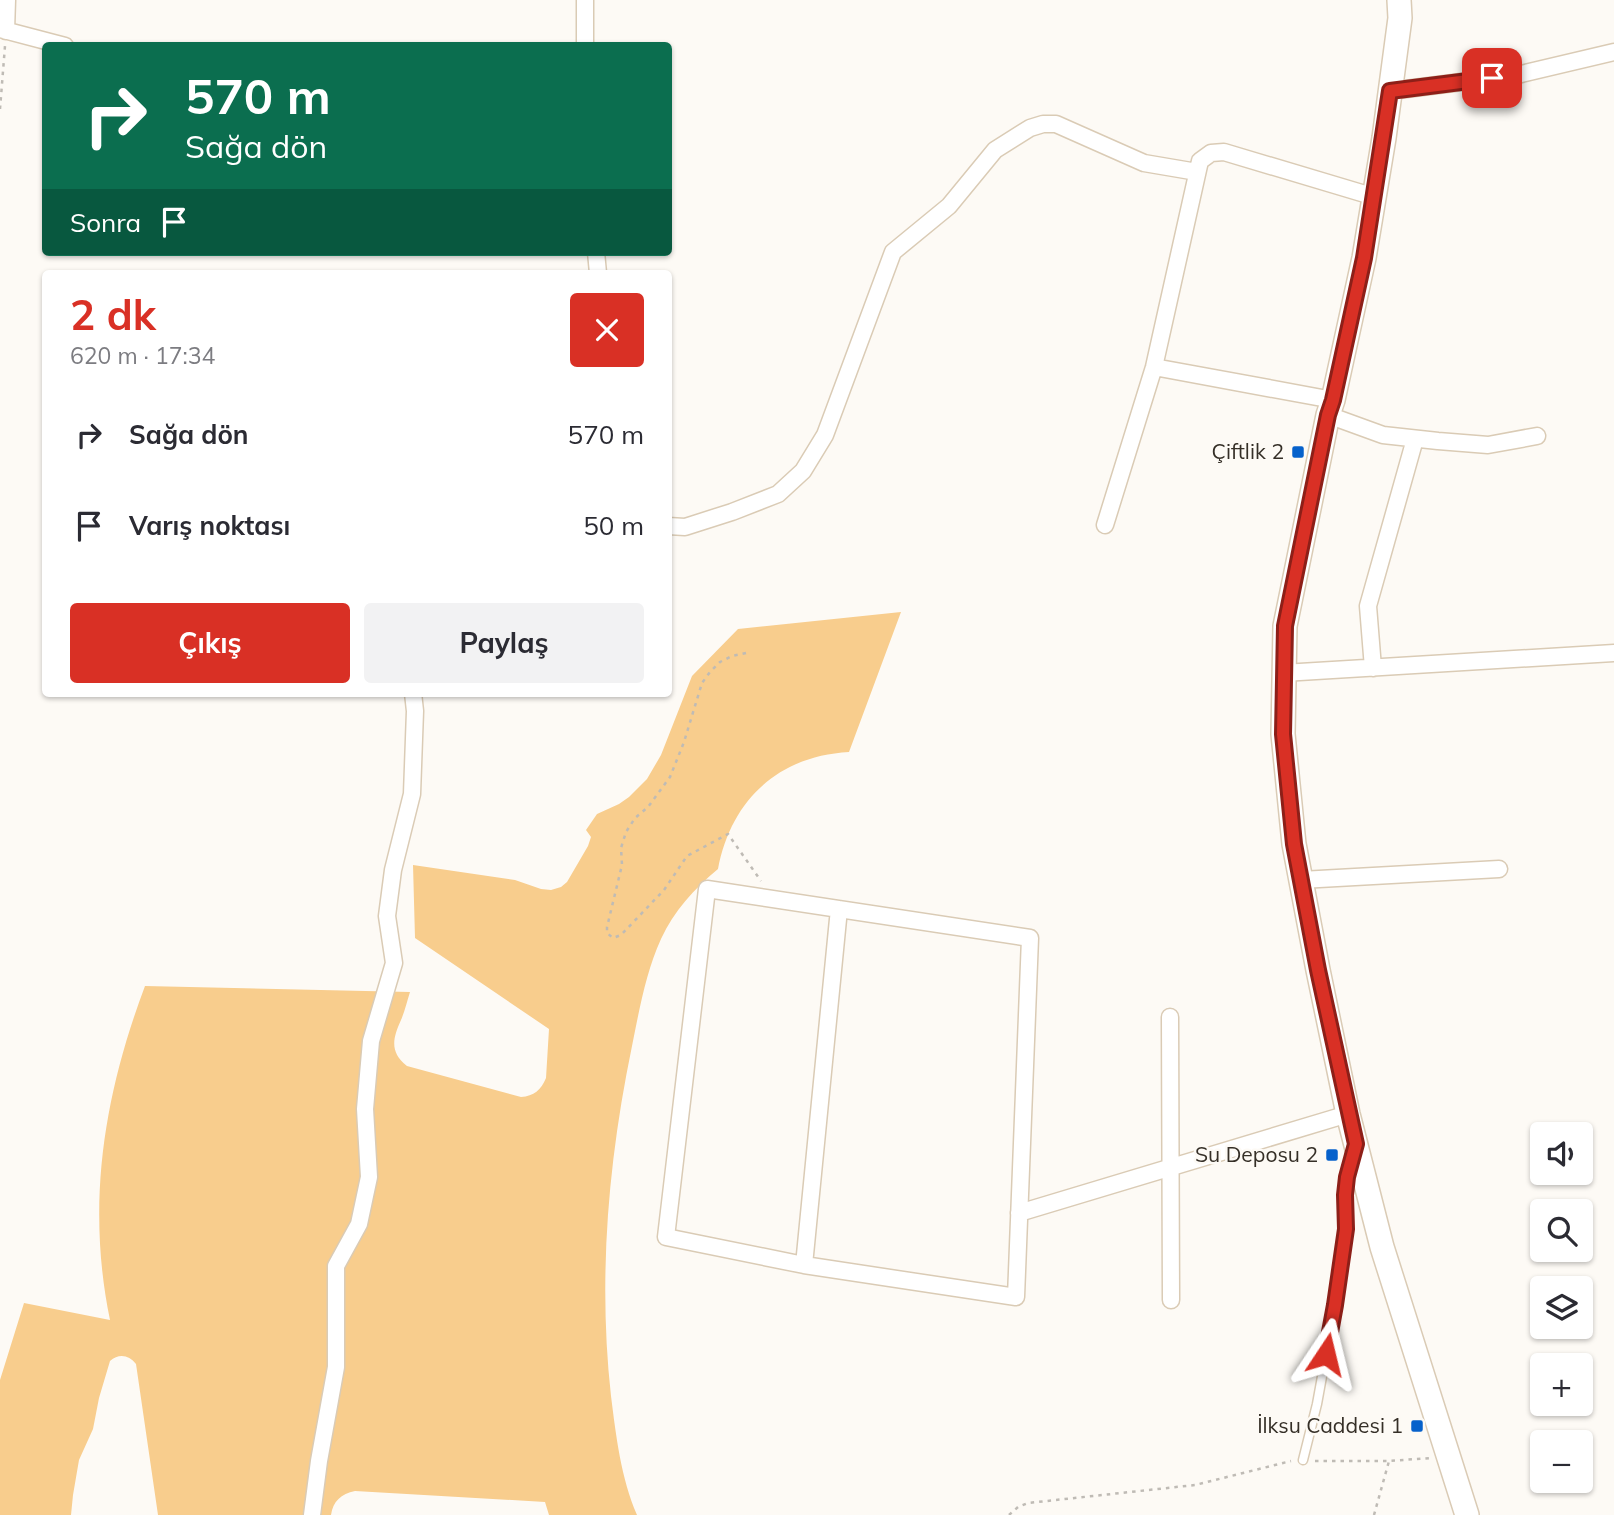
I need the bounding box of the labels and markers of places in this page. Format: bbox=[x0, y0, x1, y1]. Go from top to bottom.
pin bbox=[1462, 48, 1522, 108]
place label: Çiftlik 2 bbox=[1212, 438, 1284, 464]
marker: Çiftlik 2 bbox=[1290, 444, 1306, 460]
place label: Su Deposu 2 bbox=[1195, 1141, 1318, 1167]
marker: Su Deposu 2 bbox=[1324, 1147, 1340, 1163]
place label: İlksu Caddesi 1 bbox=[1257, 1412, 1403, 1438]
marker: İlksu Caddesi 1 bbox=[1409, 1418, 1425, 1434]

